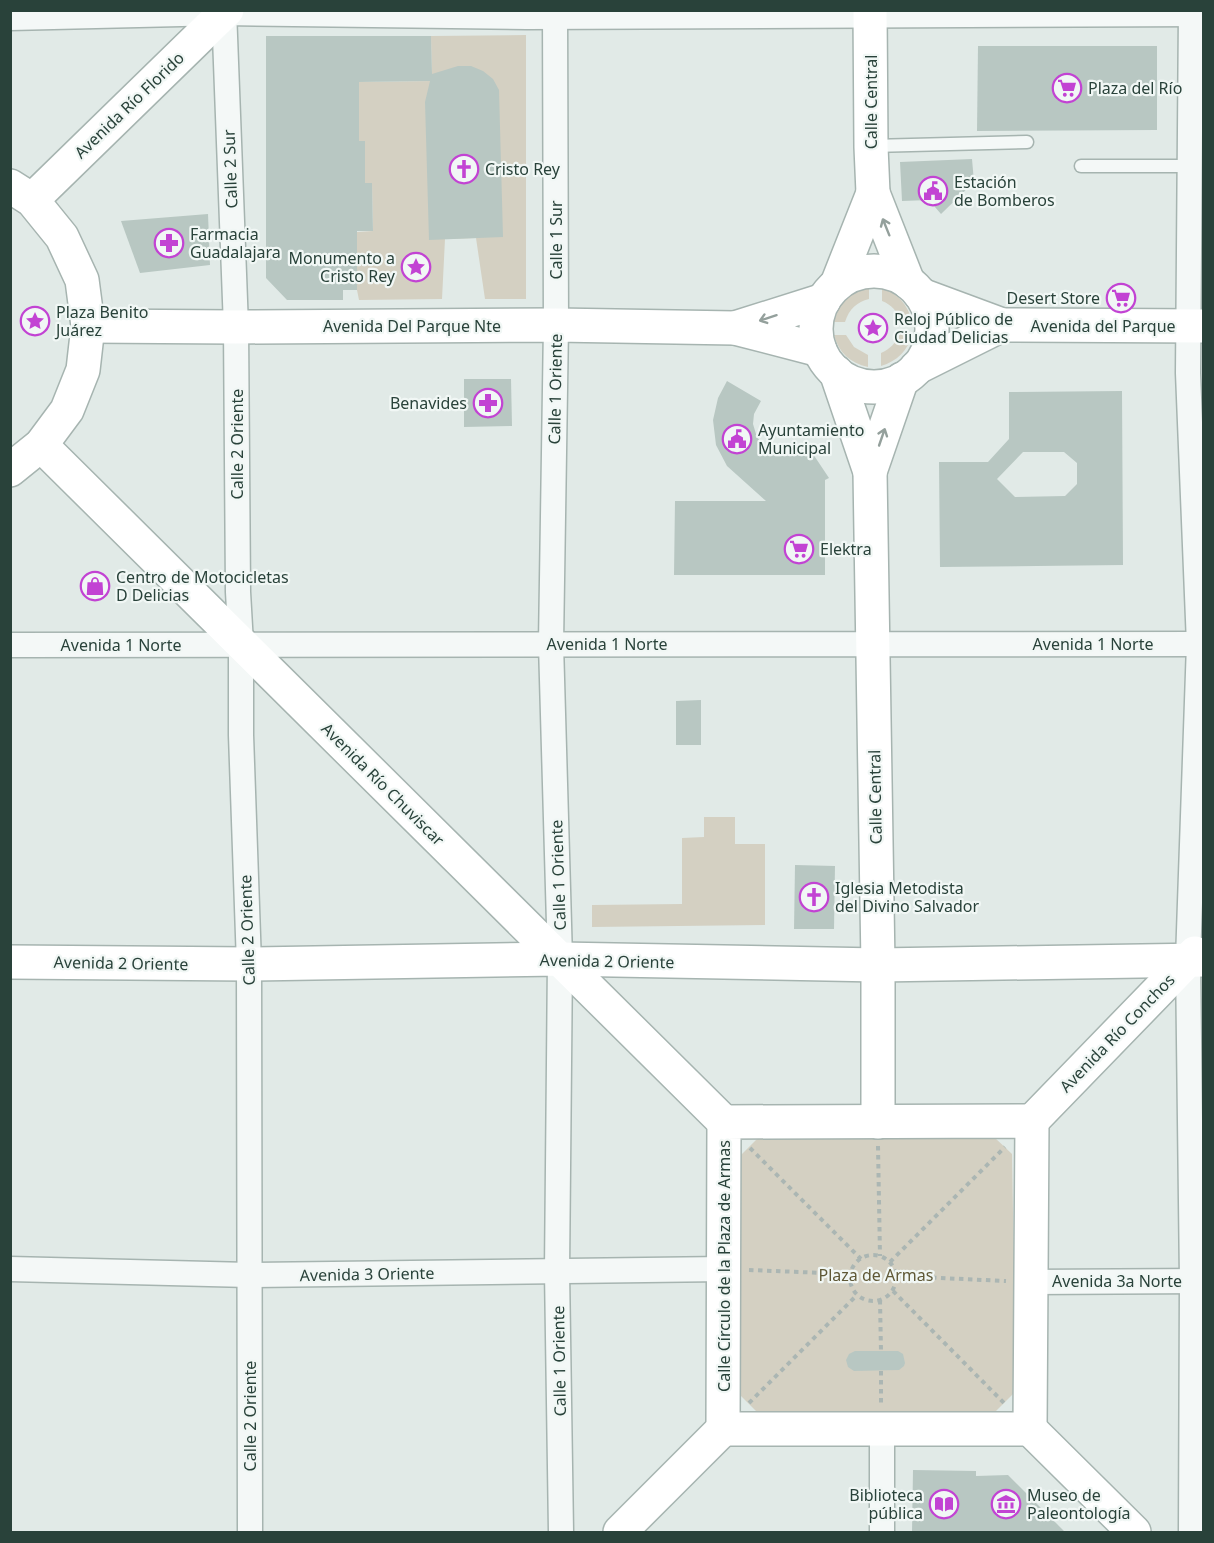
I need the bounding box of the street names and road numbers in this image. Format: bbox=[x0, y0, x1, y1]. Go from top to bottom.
street label: Avenida Río Florido bbox=[69, 47, 189, 163]
street label: Calle Central bbox=[860, 55, 882, 149]
street label: Calle 2 Sur bbox=[218, 129, 242, 209]
street label: Calle 1 Sur bbox=[545, 200, 567, 280]
street label: Avenida Del Parque Nte bbox=[323, 315, 501, 337]
street label: Avenida del Parque bbox=[1030, 315, 1176, 337]
street label: Calle 1 Oriente bbox=[543, 333, 567, 445]
street label: Calle 2 Oriente bbox=[226, 389, 248, 499]
street label: Avenida 1 Norte bbox=[547, 633, 667, 655]
street label: Avenida 1 Norte bbox=[1033, 633, 1153, 655]
street label: Avenida 1 Norte bbox=[61, 634, 181, 656]
street label: Avenida Río Chuviscar bbox=[317, 718, 450, 851]
street label: Calle Central bbox=[863, 749, 887, 845]
street label: Calle 1 Oriente bbox=[545, 819, 571, 931]
street label: Calle 2 Oriente bbox=[234, 874, 260, 986]
street label: Avenida 2 Oriente bbox=[540, 949, 674, 973]
street label: Avenida 2 Oriente bbox=[54, 951, 188, 975]
street label: Avenida Río Conchos bbox=[1055, 969, 1179, 1097]
street label: Calle Círculo de la Plaza de Armas bbox=[713, 1140, 735, 1392]
street label: Avenida 3 Oriente bbox=[300, 1262, 434, 1286]
street label: Avenida 3a Norte bbox=[1052, 1270, 1182, 1292]
street label: Calle 1 Oriente bbox=[547, 1305, 571, 1417]
street label: Calle 2 Oriente bbox=[239, 1361, 261, 1471]

